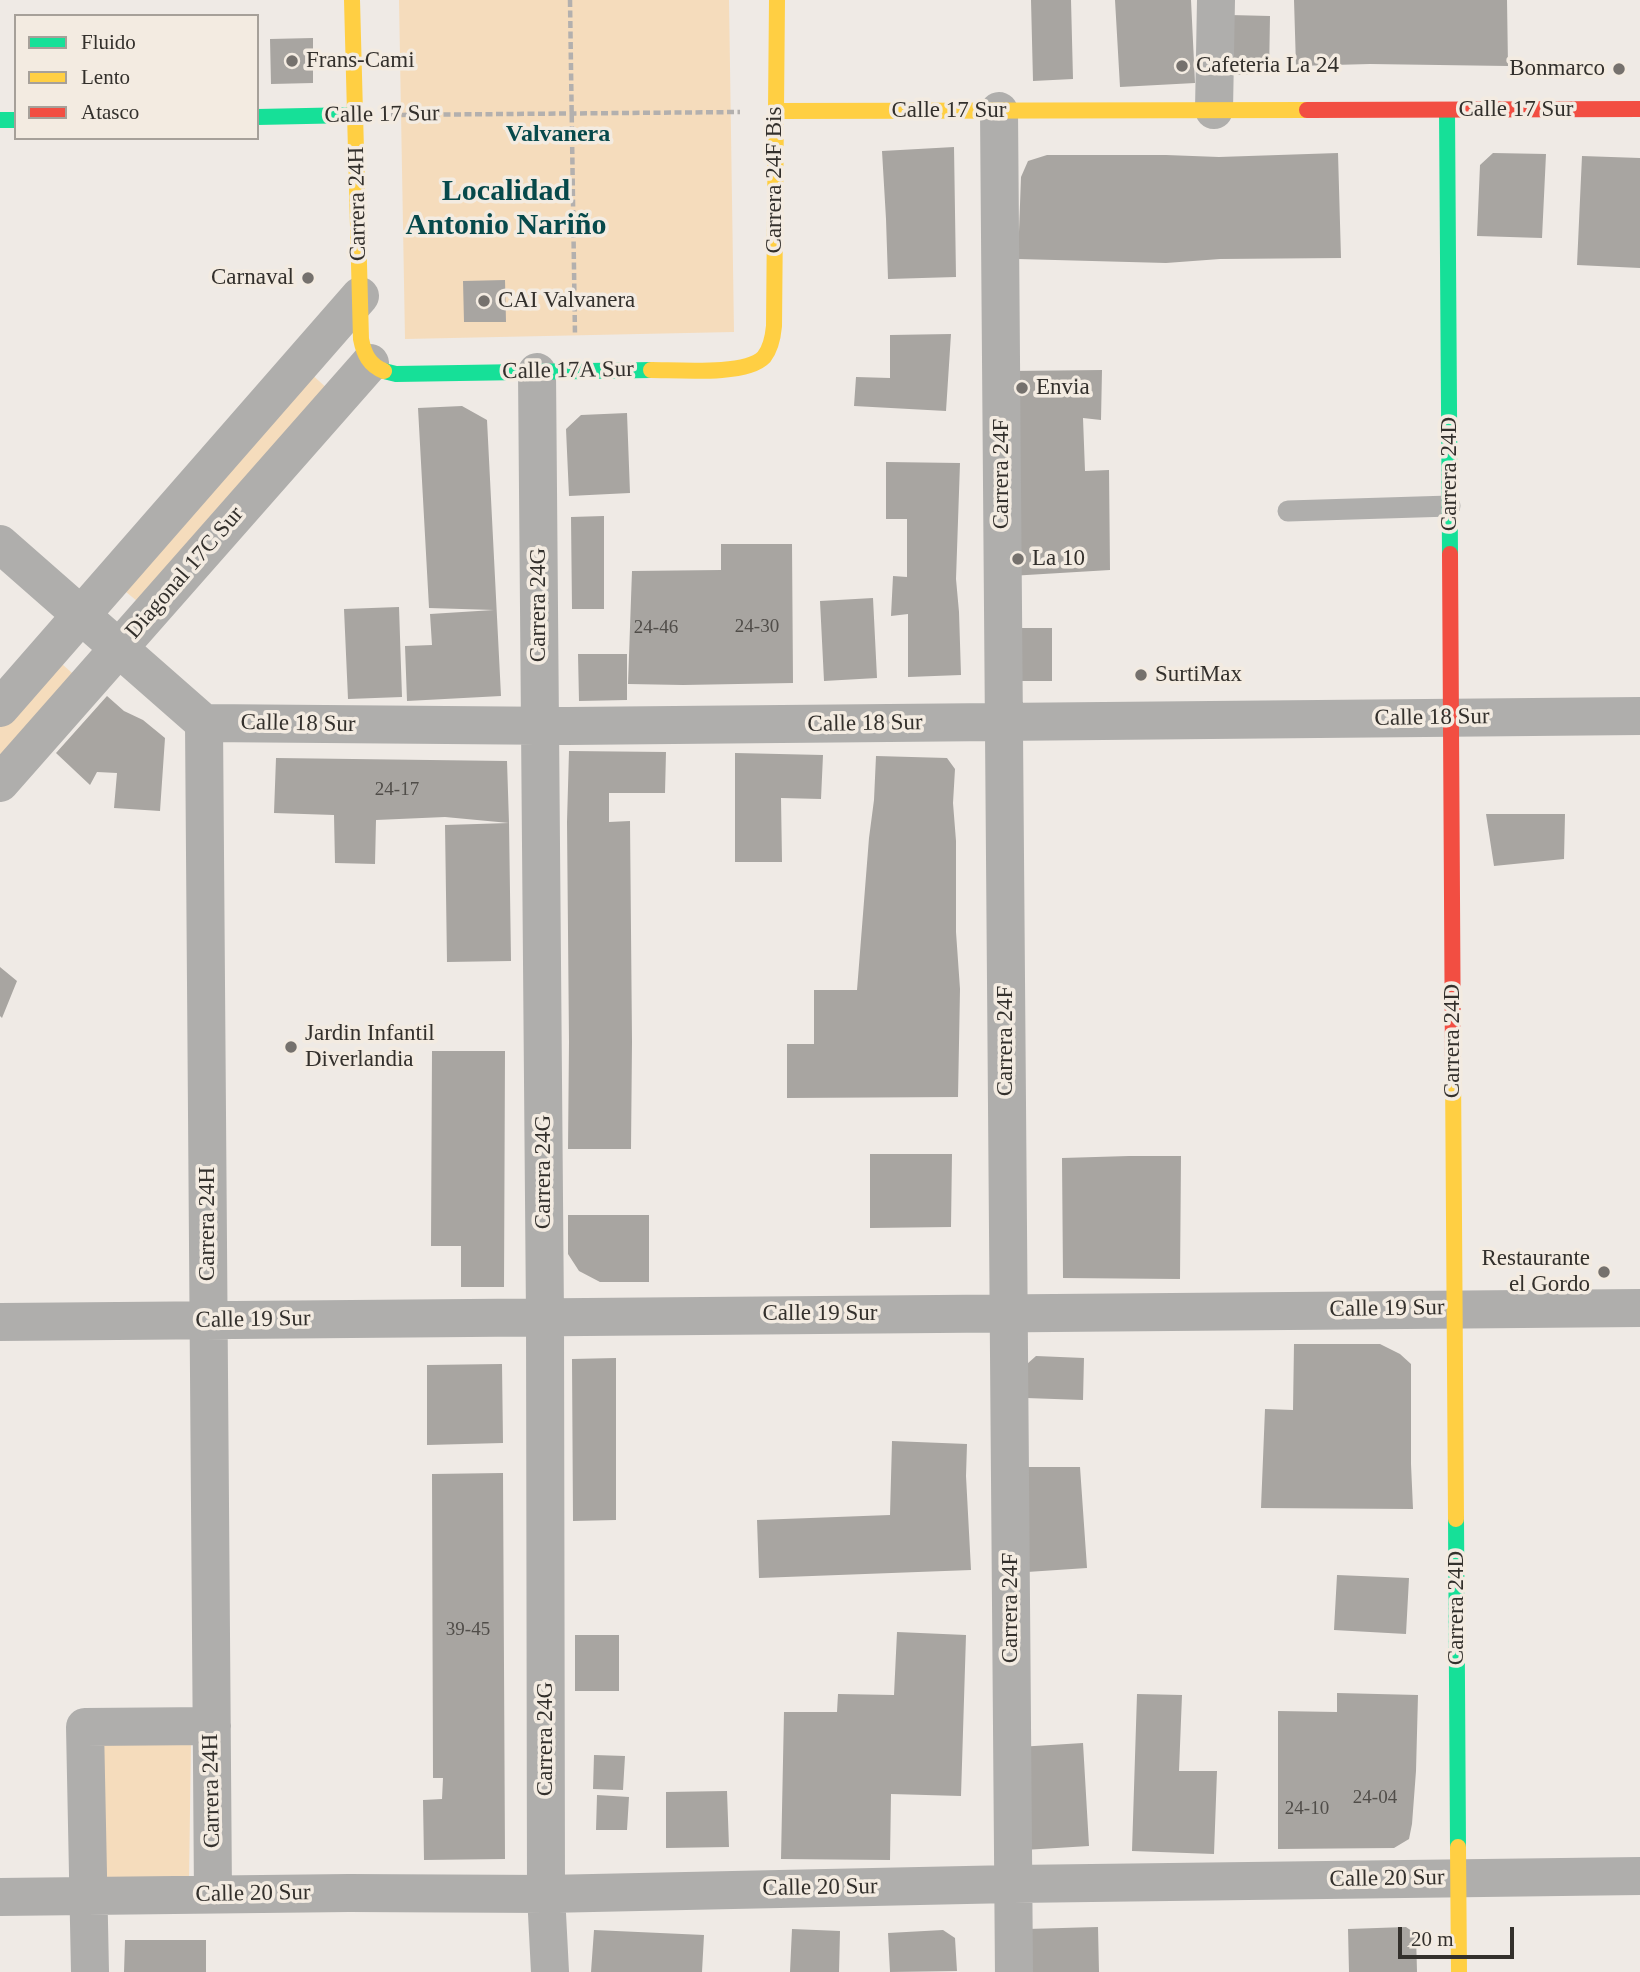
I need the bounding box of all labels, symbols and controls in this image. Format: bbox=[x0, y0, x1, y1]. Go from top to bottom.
legend bbox=[14, 14, 259, 140]
text: Fluido bbox=[81, 30, 136, 54]
place label: Frans-Cami bbox=[306, 47, 415, 75]
place label: Cafeteria La 24 bbox=[1196, 52, 1339, 80]
marker: Frans-Cami bbox=[284, 53, 300, 69]
place label: Bonmarco bbox=[1509, 55, 1605, 83]
marker: Cafeteria La 24 bbox=[1174, 58, 1190, 74]
marker: Bonmarco bbox=[1611, 61, 1627, 77]
text: Lento bbox=[81, 65, 130, 89]
street label: Calle 17 Sur bbox=[1459, 96, 1573, 124]
street label: Calle 17 Sur bbox=[892, 97, 1006, 125]
text: Atasco bbox=[81, 100, 139, 124]
street label: Calle 17 Sur bbox=[324, 100, 440, 130]
street label: Carrera 24F Bis bbox=[761, 107, 789, 253]
district label: Valvanera bbox=[506, 121, 610, 149]
street label: Carrera 24H bbox=[343, 147, 373, 261]
district label: Localidad Antonio Nariño bbox=[406, 174, 606, 244]
place label: Carnaval bbox=[211, 264, 294, 292]
marker: Carnaval bbox=[300, 270, 316, 286]
place label: CAI Valvanera bbox=[498, 287, 635, 315]
marker: CAI Valvanera bbox=[476, 293, 492, 309]
street label: Calle 17A Sur bbox=[502, 356, 634, 386]
place label: Envia bbox=[1036, 374, 1090, 402]
marker: Envia bbox=[1014, 380, 1030, 396]
street label: Carrera 24D bbox=[1436, 417, 1464, 531]
street label: Carrera 24F bbox=[988, 419, 1016, 529]
street label: Diagonal 17C Sur bbox=[120, 501, 250, 645]
place label: La 10 bbox=[1032, 545, 1085, 573]
street label: Carrera 24G bbox=[525, 548, 553, 662]
marker: La 10 bbox=[1010, 551, 1026, 567]
house number: 24-30 bbox=[735, 616, 779, 638]
house number: 24-46 bbox=[634, 617, 678, 639]
place label: SurtiMax bbox=[1155, 661, 1242, 689]
marker: SurtiMax bbox=[1133, 667, 1149, 683]
street label: Calle 18 Sur bbox=[1374, 703, 1490, 733]
street label: Calle 18 Sur bbox=[240, 709, 356, 739]
street label: Calle 18 Sur bbox=[807, 709, 923, 739]
house number: 24-17 bbox=[375, 779, 419, 801]
street label: Carrera 24D bbox=[1439, 984, 1467, 1098]
street label: Carrera 24F bbox=[992, 986, 1020, 1096]
place label: Jardin Infantil Diverlandia bbox=[305, 1020, 435, 1074]
marker: Jardin Infantil Diverlandia bbox=[283, 1039, 299, 1055]
street label: Carrera 24G bbox=[530, 1115, 558, 1229]
street label: Carrera 24H bbox=[194, 1167, 222, 1281]
place label: Restaurante el Gordo bbox=[1481, 1245, 1590, 1299]
marker: Restaurante el Gordo bbox=[1596, 1264, 1612, 1280]
street label: Calle 19 Sur bbox=[1329, 1294, 1445, 1324]
street label: Calle 19 Sur bbox=[763, 1300, 877, 1328]
street label: Calle 19 Sur bbox=[195, 1305, 311, 1335]
street label: Carrera 24D bbox=[1443, 1551, 1471, 1665]
street label: Carrera 24F bbox=[997, 1553, 1025, 1663]
house number: 39-45 bbox=[446, 1619, 490, 1641]
street label: Carrera 24G bbox=[532, 1682, 560, 1796]
street label: Carrera 24H bbox=[197, 1734, 227, 1848]
house number: 24-04 bbox=[1353, 1787, 1397, 1809]
house number: 24-10 bbox=[1285, 1798, 1329, 1820]
street label: Calle 20 Sur bbox=[1329, 1864, 1445, 1894]
street label: Calle 20 Sur bbox=[762, 1873, 878, 1903]
street label: Calle 20 Sur bbox=[195, 1879, 311, 1909]
scale bar bbox=[1402, 1912, 1518, 1956]
text: 20 m bbox=[1411, 1927, 1454, 1951]

